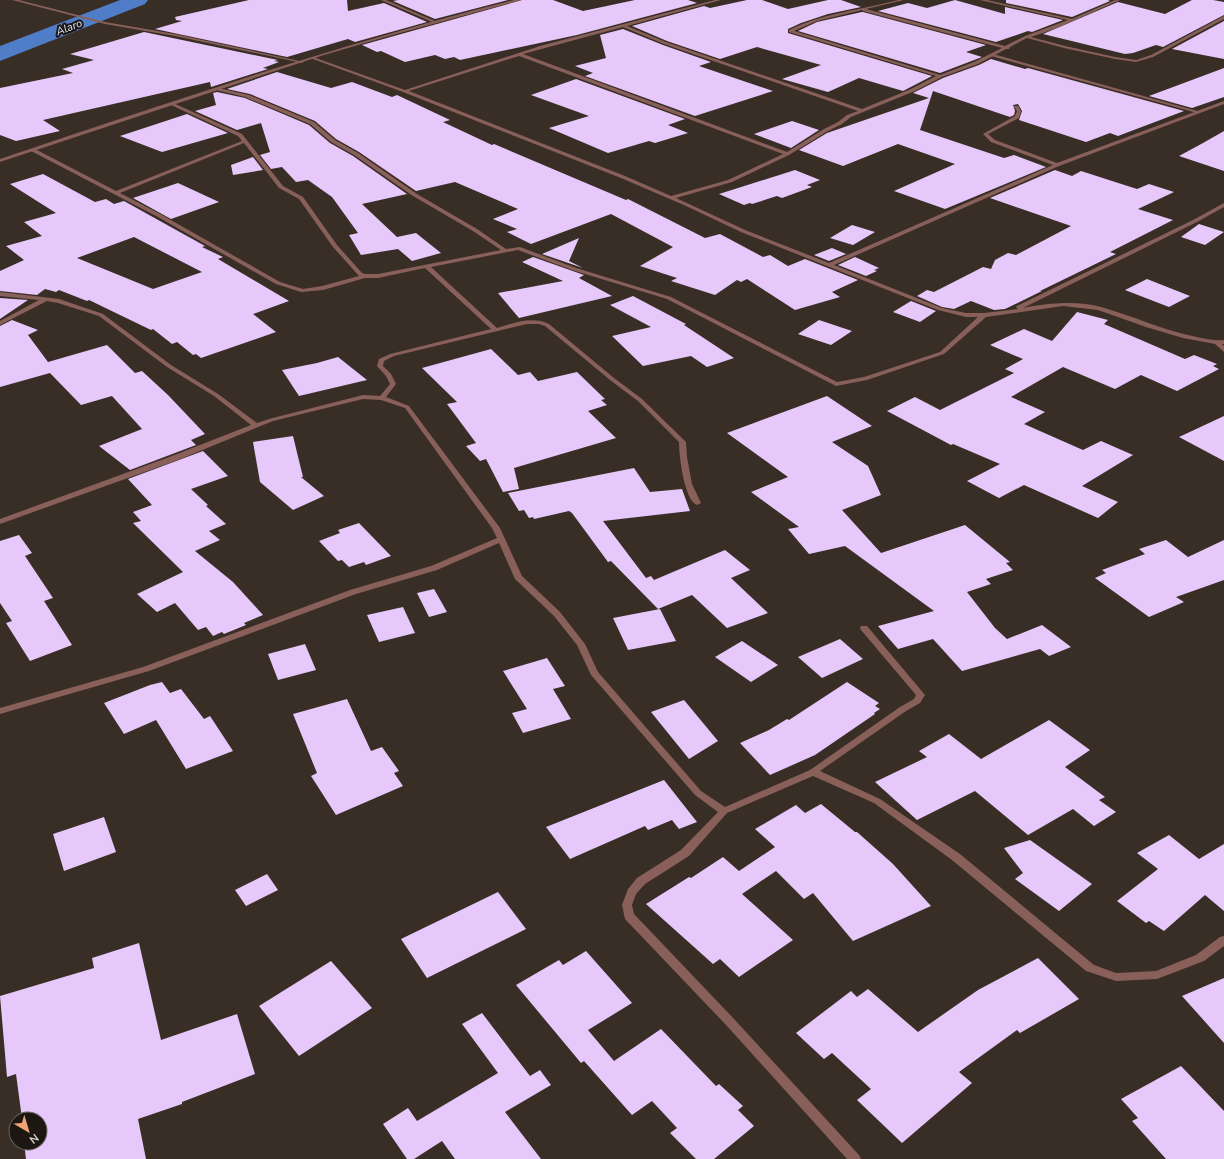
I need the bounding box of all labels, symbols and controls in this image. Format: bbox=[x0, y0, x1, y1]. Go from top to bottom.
water label: Alaro bbox=[53, 16, 85, 40]
north arrow bbox=[8, 1111, 48, 1151]
text: N bbox=[26, 1130, 42, 1147]

